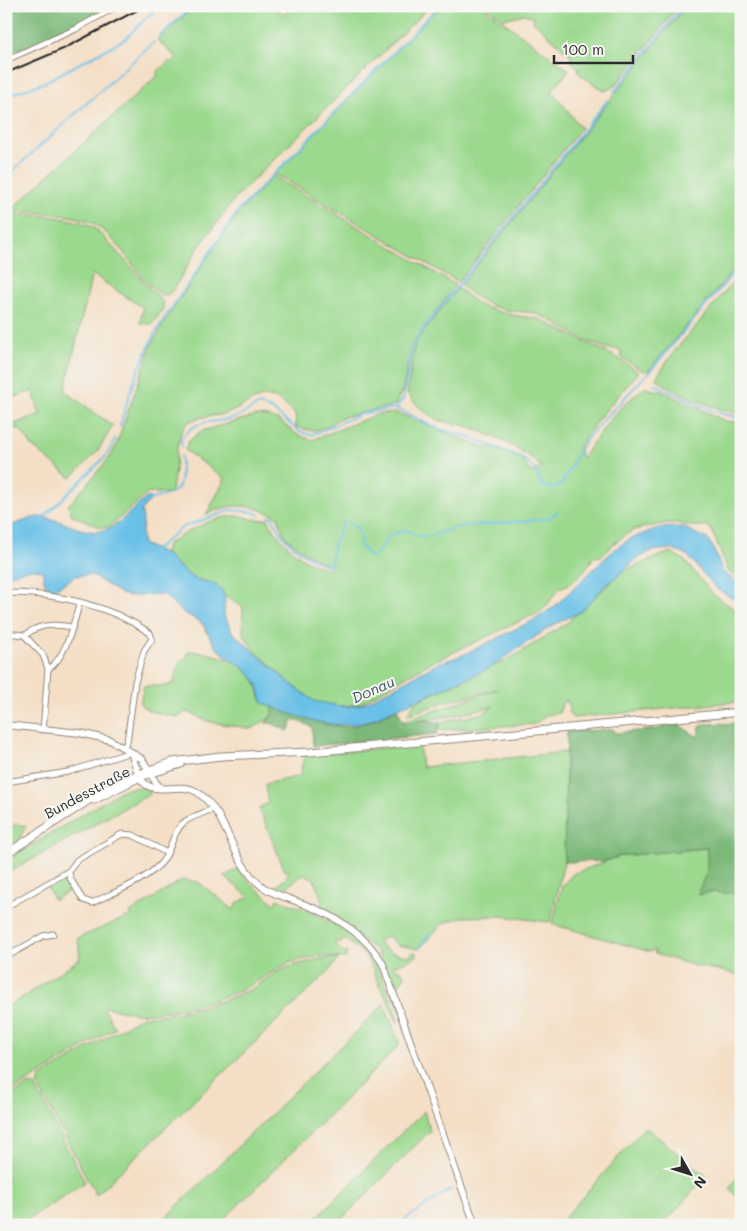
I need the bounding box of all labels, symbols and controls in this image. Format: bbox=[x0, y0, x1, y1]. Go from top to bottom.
scale bar bbox=[554, 32, 633, 64]
text: 100 m bbox=[562, 39, 604, 59]
water label: Donau bbox=[348, 671, 398, 707]
street label: Bundesstraße bbox=[41, 761, 133, 823]
north arrow bbox=[664, 1148, 714, 1198]
text: N bbox=[690, 1172, 711, 1193]

